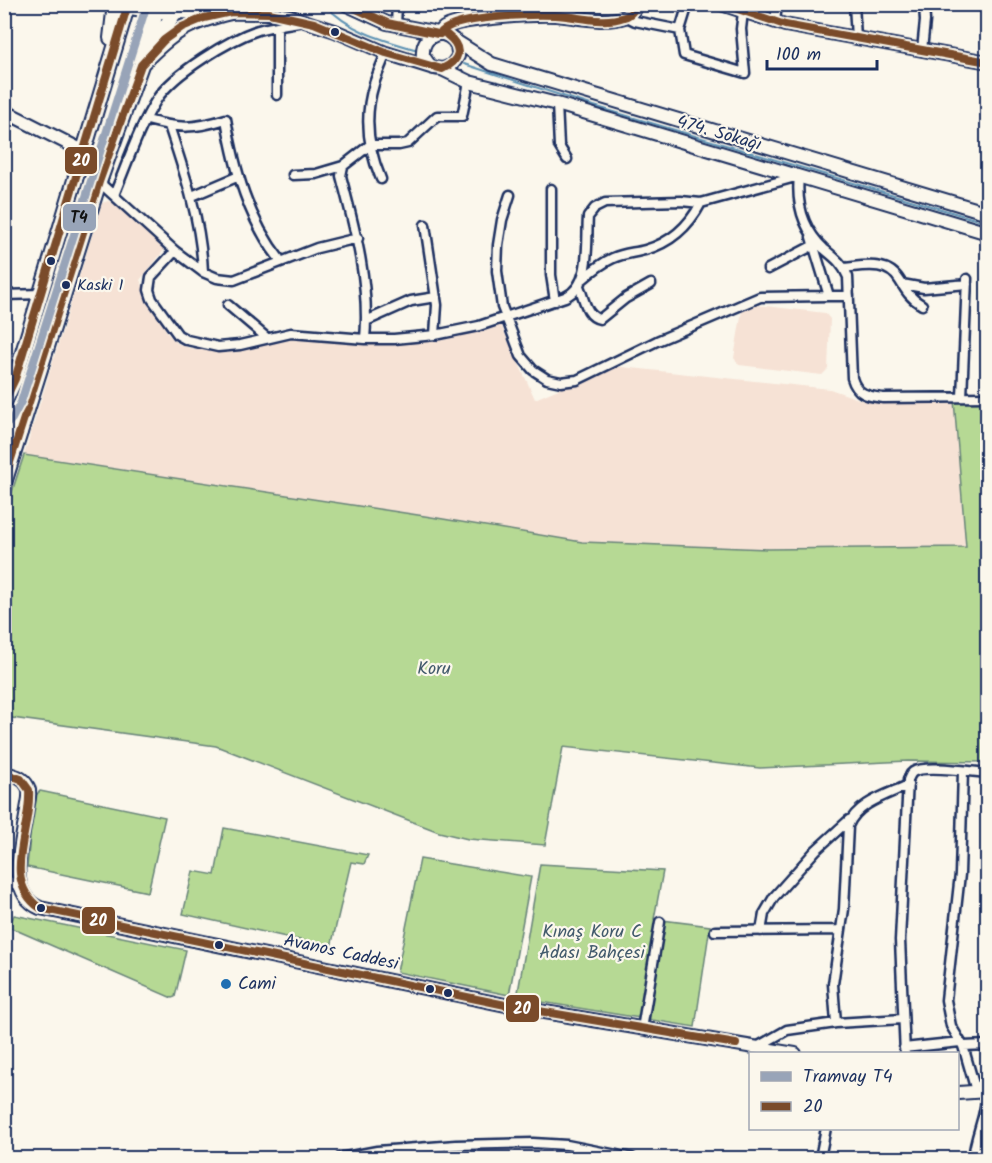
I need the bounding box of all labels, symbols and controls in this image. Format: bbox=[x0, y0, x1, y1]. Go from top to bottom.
unlabelled marker bbox=[329, 26, 341, 38]
scale bar bbox=[767, 33, 876, 71]
text: 100 m bbox=[776, 41, 821, 70]
street label: 474. Sokağı bbox=[673, 108, 765, 160]
line badge: 20 bbox=[64, 146, 98, 175]
text: 20 bbox=[72, 149, 91, 174]
line badge: T4 bbox=[62, 203, 97, 232]
text: T4 bbox=[70, 206, 88, 231]
unlabelled marker bbox=[45, 255, 57, 267]
place label: Kaski 1 bbox=[77, 273, 124, 298]
marker: Kaski 1 bbox=[60, 279, 72, 291]
park label: Koru bbox=[417, 655, 451, 684]
unlabelled marker bbox=[35, 902, 47, 914]
line badge: 20 bbox=[81, 906, 116, 935]
text: 20 bbox=[89, 909, 108, 934]
park label: Kınaş Koru C Adası Bahçesi bbox=[539, 918, 646, 968]
street label: Avanos Caddesi bbox=[281, 927, 402, 979]
unlabelled marker bbox=[213, 939, 225, 951]
place label: Cami bbox=[238, 970, 277, 999]
marker: Cami bbox=[219, 977, 233, 991]
unlabelled marker bbox=[424, 983, 436, 995]
unlabelled marker bbox=[442, 987, 454, 999]
line badge: 20 bbox=[505, 994, 540, 1023]
text: 20 bbox=[513, 997, 532, 1022]
legend bbox=[749, 1052, 959, 1130]
text: Tramvay T4 bbox=[803, 1063, 893, 1092]
text: 20 bbox=[803, 1093, 822, 1122]

